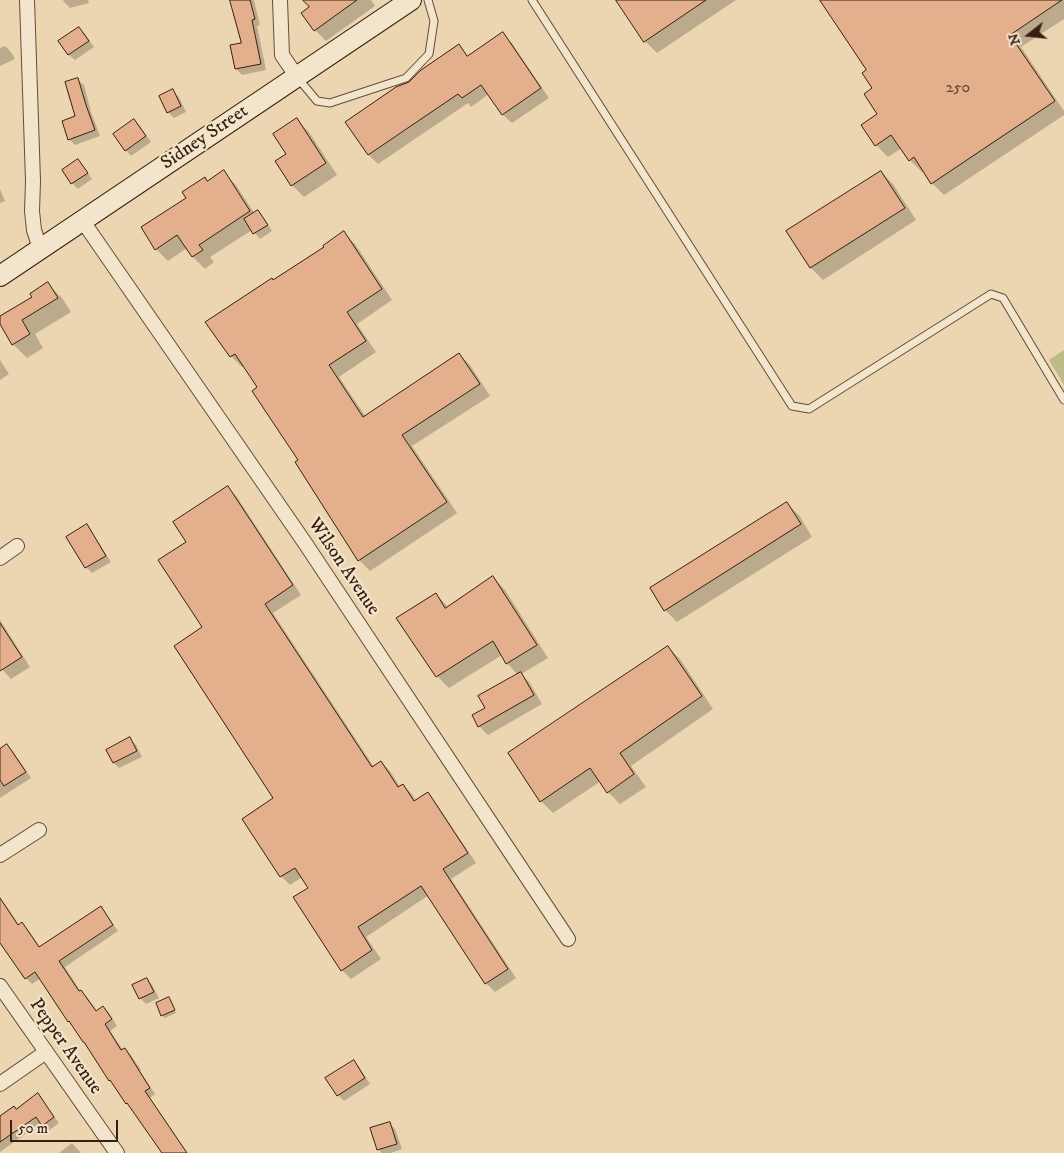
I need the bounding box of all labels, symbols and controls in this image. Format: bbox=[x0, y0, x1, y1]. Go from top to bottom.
north arrow bbox=[1004, 10, 1054, 60]
text: N bbox=[1004, 31, 1025, 47]
house number: 250 bbox=[946, 79, 970, 99]
street label: Sidney Street bbox=[157, 101, 253, 175]
street label: Wilson Avenue bbox=[302, 514, 384, 620]
street label: Pepper Avenue bbox=[24, 995, 106, 1099]
scale bar bbox=[12, 1110, 120, 1142]
text: 50 m bbox=[18, 1119, 48, 1138]

